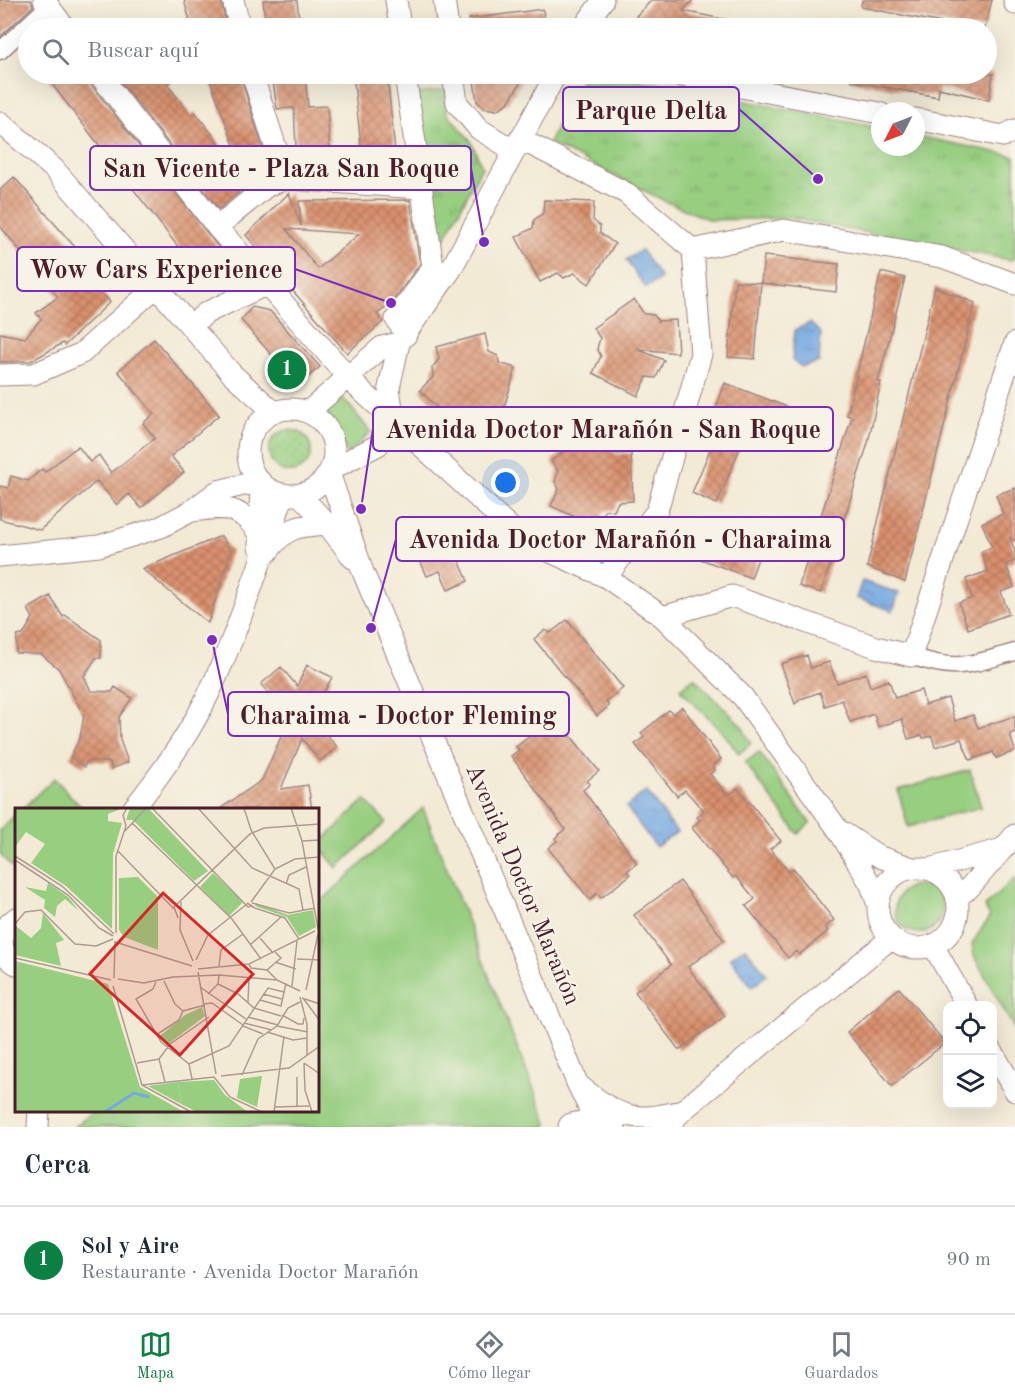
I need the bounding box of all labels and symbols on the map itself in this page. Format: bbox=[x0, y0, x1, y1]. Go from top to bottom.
callout: Parque Delta bbox=[563, 87, 739, 131]
text: Parque Delta bbox=[575, 99, 727, 125]
north arrow bbox=[871, 102, 925, 156]
callout: San Vicente - Plaza San Roque bbox=[90, 146, 471, 190]
text: San Vicente - Plaza San Roque bbox=[102, 157, 460, 183]
callout: Wow Cars Experience bbox=[17, 247, 295, 291]
text: Wow Cars Experience bbox=[29, 258, 283, 284]
pin: 1 bbox=[268, 348, 306, 392]
callout: Avenida Doctor Marañón - San Roque bbox=[373, 407, 833, 451]
text: Avenida Doctor Marañón - San Roque bbox=[385, 418, 821, 444]
your location bbox=[491, 468, 520, 497]
callout: Avenida Doctor Marañón - Charaima bbox=[396, 517, 844, 561]
text: Avenida Doctor Marañón - Charaima bbox=[408, 528, 832, 554]
callout: Charaima - Doctor Fleming bbox=[228, 692, 569, 736]
text: Charaima - Doctor Fleming bbox=[239, 704, 557, 730]
street label: Avenida Doctor Marañón bbox=[460, 761, 584, 1009]
inset map bbox=[15, 808, 320, 1112]

